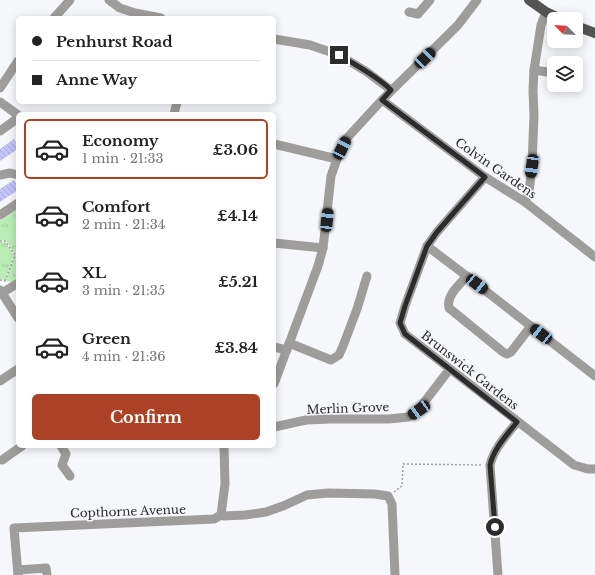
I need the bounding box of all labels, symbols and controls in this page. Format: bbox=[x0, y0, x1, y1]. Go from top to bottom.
north arrow bbox=[547, 12, 583, 48]
map controls bbox=[547, 12, 583, 92]
text: Penhurst Road bbox=[56, 32, 173, 51]
car bbox=[412, 45, 438, 71]
route end bbox=[330, 46, 348, 64]
button: layers bbox=[547, 56, 583, 92]
text: Anne Way bbox=[56, 70, 137, 89]
icon: car bbox=[34, 131, 70, 167]
text: Economy bbox=[82, 131, 159, 150]
street label: Colvin Gardens bbox=[452, 134, 540, 202]
car bbox=[331, 135, 353, 161]
text: £3.06 bbox=[213, 140, 258, 159]
text: 1 min · 21:33 bbox=[82, 150, 164, 167]
car bbox=[524, 153, 540, 179]
icon: car bbox=[34, 197, 70, 233]
text: Comfort bbox=[82, 197, 150, 216]
text: £4.14 bbox=[217, 206, 258, 225]
car bbox=[320, 207, 334, 233]
text: 2 min · 21:34 bbox=[82, 216, 165, 233]
icon: car bbox=[34, 263, 70, 299]
text: XL bbox=[82, 263, 106, 282]
text: £5.21 bbox=[218, 272, 258, 291]
car bbox=[464, 272, 490, 296]
text: 3 min · 21:35 bbox=[82, 282, 165, 299]
car bbox=[528, 322, 554, 346]
street label: Brunswick Gardens bbox=[418, 327, 522, 413]
icon: car bbox=[34, 329, 70, 365]
text: Green bbox=[82, 329, 131, 348]
text: £3.84 bbox=[214, 338, 258, 357]
text: 4 min · 21:36 bbox=[82, 348, 166, 365]
button: Confirm bbox=[32, 394, 260, 440]
car bbox=[406, 398, 432, 422]
street label: Merlin Grove bbox=[306, 399, 390, 417]
street label: Copthorne Avenue bbox=[70, 501, 186, 521]
route start bbox=[486, 518, 504, 536]

